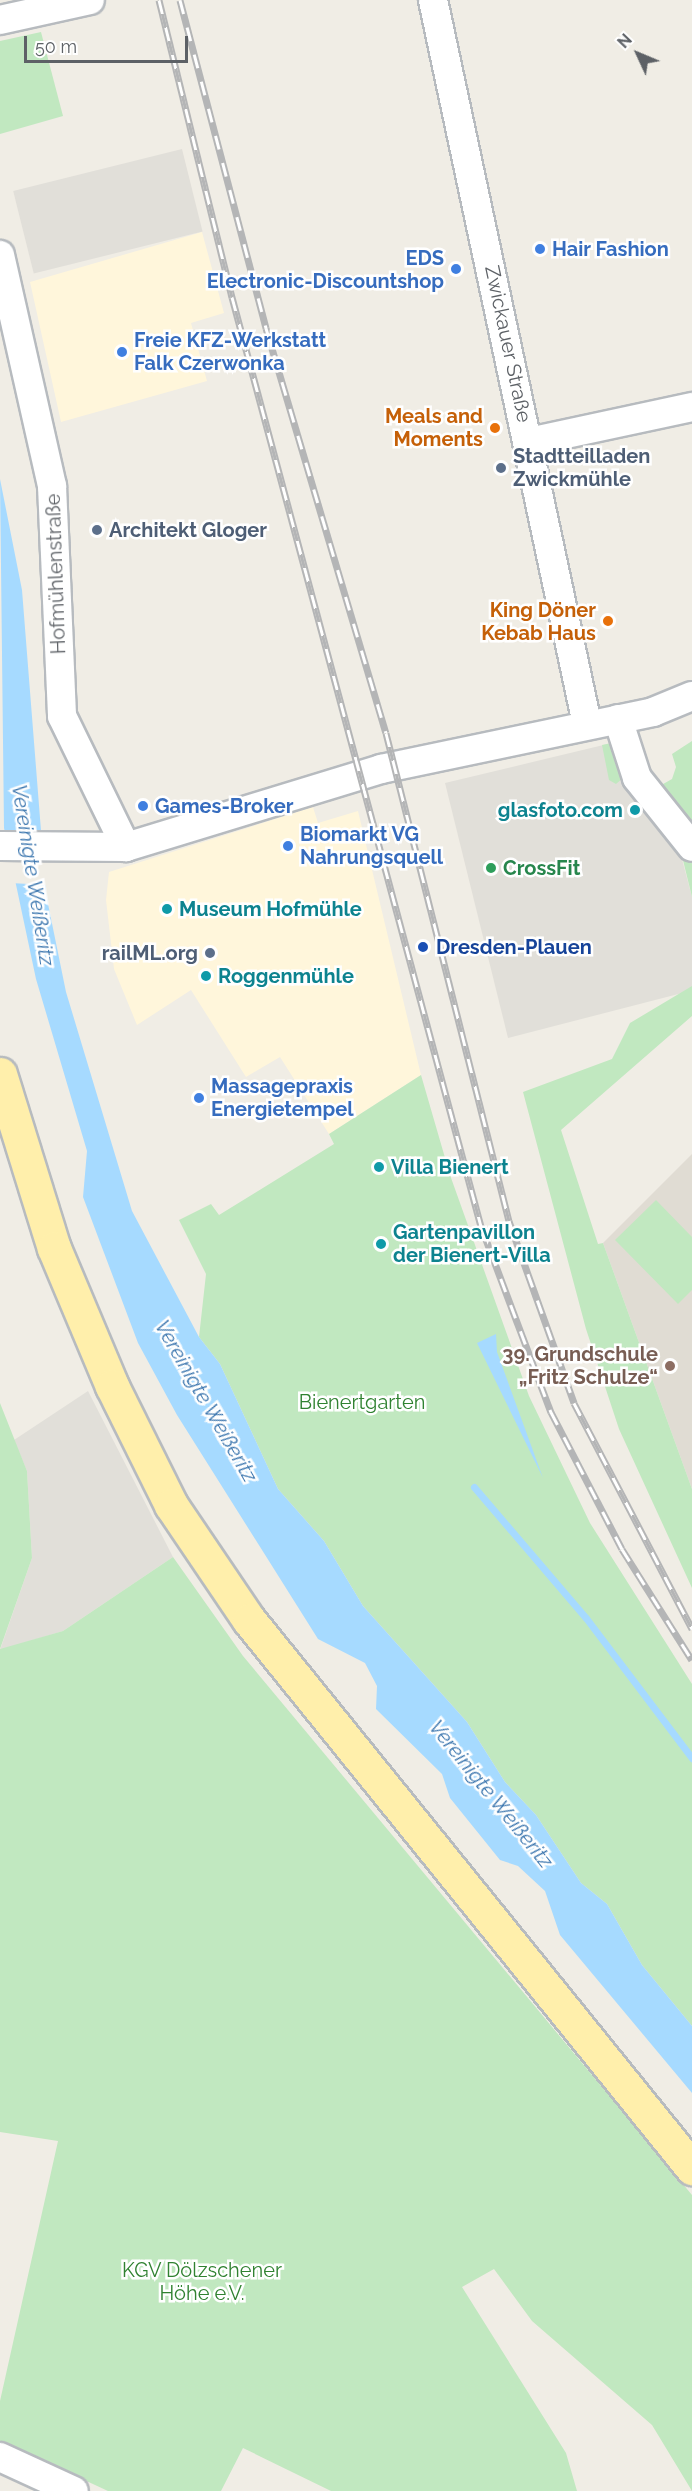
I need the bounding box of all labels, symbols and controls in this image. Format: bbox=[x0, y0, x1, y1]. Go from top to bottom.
scale bar bbox=[27, 24, 190, 62]
north arrow bbox=[608, 24, 668, 84]
text: N bbox=[614, 30, 636, 52]
text: 50 m bbox=[35, 36, 77, 57]
place label: Hair Fashion bbox=[552, 237, 669, 261]
marker: Hair Fashion bbox=[533, 242, 547, 256]
place label: EDS Electronic-Discountshop bbox=[207, 246, 444, 293]
marker: EDS Electronic-Discountshop bbox=[449, 262, 463, 276]
street label: Zwickauer Straße bbox=[480, 263, 536, 425]
place label: Freie KFZ-Werkstatt Falk Czerwonka bbox=[134, 328, 326, 375]
marker: Freie KFZ-Werkstatt Falk Czerwonka bbox=[115, 345, 129, 359]
place label: Meals and Moments bbox=[385, 404, 483, 451]
marker: Meals and Moments bbox=[488, 421, 502, 435]
place label: Stadtteilladen Zwickmühle bbox=[513, 444, 650, 491]
marker: Stadtteilladen Zwickmühle bbox=[494, 461, 508, 475]
street label: Hofmühlenstraße bbox=[41, 493, 71, 655]
place label: Architekt Gloger bbox=[109, 518, 267, 542]
marker: Architekt Gloger bbox=[90, 523, 104, 537]
place label: King Döner Kebab Haus bbox=[481, 598, 596, 645]
marker: King Döner Kebab Haus bbox=[601, 614, 615, 628]
water label: Vereinigte Weißeritz bbox=[6, 782, 60, 968]
place label: Games-Broker bbox=[155, 794, 293, 818]
place label: glasfoto.com bbox=[498, 798, 623, 822]
marker: Games-Broker bbox=[136, 799, 150, 813]
marker: glasfoto.com bbox=[628, 803, 642, 817]
place label: Biomarkt VG Nahrungsquell bbox=[300, 822, 443, 869]
marker: Biomarkt VG Nahrungsquell bbox=[281, 839, 295, 853]
place label: CrossFit bbox=[503, 856, 580, 880]
marker: CrossFit bbox=[484, 861, 498, 875]
place label: Museum Hofmühle bbox=[179, 897, 362, 921]
marker: Museum Hofmühle bbox=[160, 902, 174, 916]
place label: Dresden-Plauen bbox=[436, 935, 592, 959]
marker: Dresden-Plauen bbox=[414, 938, 432, 956]
place label: railML.org bbox=[102, 941, 198, 965]
marker: railML.org bbox=[203, 946, 217, 960]
place label: Roggenmühle bbox=[218, 964, 354, 988]
marker: Roggenmühle bbox=[199, 969, 213, 983]
place label: Massagepraxis Energietempel bbox=[211, 1074, 353, 1121]
marker: Massagepraxis Energietempel bbox=[192, 1091, 206, 1105]
place label: Villa Bienert bbox=[391, 1155, 509, 1179]
marker: Villa Bienert bbox=[372, 1160, 386, 1174]
place label: Gartenpavillon der Bienert-Villa bbox=[393, 1220, 551, 1267]
marker: Gartenpavillon der Bienert-Villa bbox=[374, 1237, 388, 1251]
water label: Vereinigte Weißeritz bbox=[149, 1315, 263, 1487]
place label: 39. Grundschule „Fritz Schulze“ bbox=[502, 1342, 658, 1389]
marker: 39. Grundschule „Fritz Schulze“ bbox=[663, 1359, 677, 1373]
park label: Bienertgarten bbox=[299, 1390, 425, 1414]
water label: Vereinigte Weißeritz bbox=[423, 1715, 559, 1873]
park label: KGV Dölzschener Höhe e.V. bbox=[122, 2258, 282, 2305]

